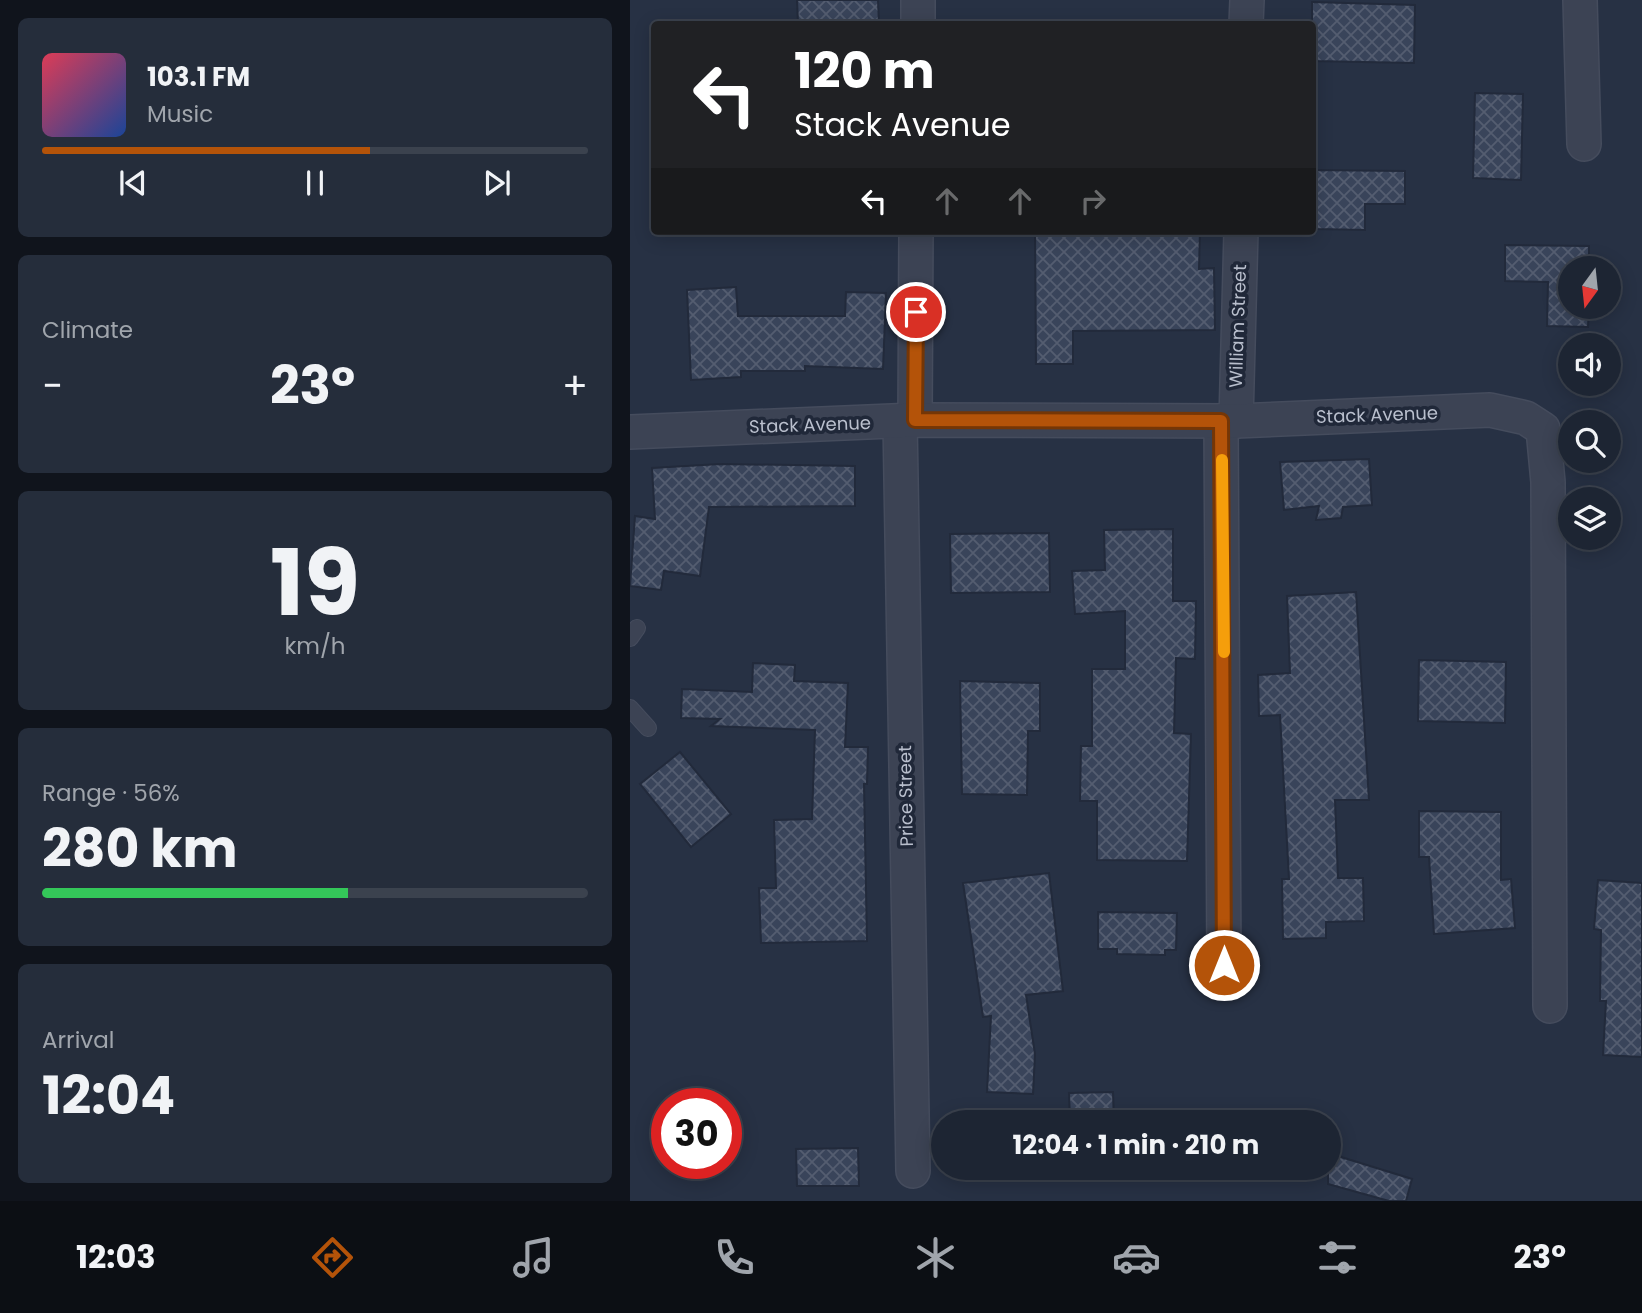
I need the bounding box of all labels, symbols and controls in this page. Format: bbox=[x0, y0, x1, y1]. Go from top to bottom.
text: 120 m bbox=[794, 37, 935, 105]
icon: left bbox=[679, 49, 770, 140]
text: 103.1 FM bbox=[147, 59, 250, 95]
text: Music bbox=[147, 98, 213, 130]
text: Stack Avenue bbox=[794, 102, 1011, 147]
icon: previous bbox=[114, 164, 152, 202]
icon: pause bbox=[296, 164, 334, 202]
icon: next bbox=[478, 164, 516, 202]
icon: left bbox=[855, 182, 893, 220]
icon: ahead bbox=[928, 182, 966, 220]
icon: ahead bbox=[1001, 182, 1039, 220]
icon: right bbox=[1074, 182, 1112, 220]
north arrow bbox=[1558, 256, 1620, 318]
map controls bbox=[1558, 256, 1621, 550]
street label: William Street bbox=[1223, 264, 1252, 388]
pin bbox=[886, 282, 946, 342]
icon: arrive bbox=[897, 293, 935, 331]
text: Climate bbox=[42, 314, 133, 346]
button: sound bbox=[1558, 333, 1621, 396]
text: 23° bbox=[270, 349, 355, 422]
text: − bbox=[42, 359, 63, 412]
text: + bbox=[562, 359, 588, 412]
street label: Stack Avenue bbox=[1316, 400, 1438, 429]
street label: Stack Avenue bbox=[749, 410, 871, 439]
button: search bbox=[1558, 410, 1621, 473]
button: layers bbox=[1558, 487, 1621, 550]
text: 19 bbox=[270, 519, 360, 647]
text: km/h bbox=[284, 630, 346, 662]
street label: Price Street bbox=[892, 745, 919, 847]
text: Range · 56% bbox=[42, 777, 180, 809]
text: 280 km bbox=[42, 812, 238, 885]
position arrow bbox=[1187, 928, 1261, 1002]
text: Arrival bbox=[42, 1024, 114, 1056]
text: 12:04 bbox=[42, 1059, 175, 1132]
speed limit sign: 30 bbox=[651, 1088, 742, 1179]
text: 12:04 · 1 min · 210 m bbox=[1013, 1127, 1259, 1163]
icon: directions bbox=[308, 1233, 357, 1282]
icon: music bbox=[509, 1233, 558, 1282]
icon: phone bbox=[710, 1233, 759, 1282]
icon: climate bbox=[911, 1233, 960, 1282]
icon: car bbox=[1112, 1233, 1161, 1282]
icon: filters bbox=[1313, 1233, 1362, 1282]
text: 12:03 bbox=[76, 1234, 156, 1279]
text: 23° bbox=[1514, 1234, 1566, 1279]

